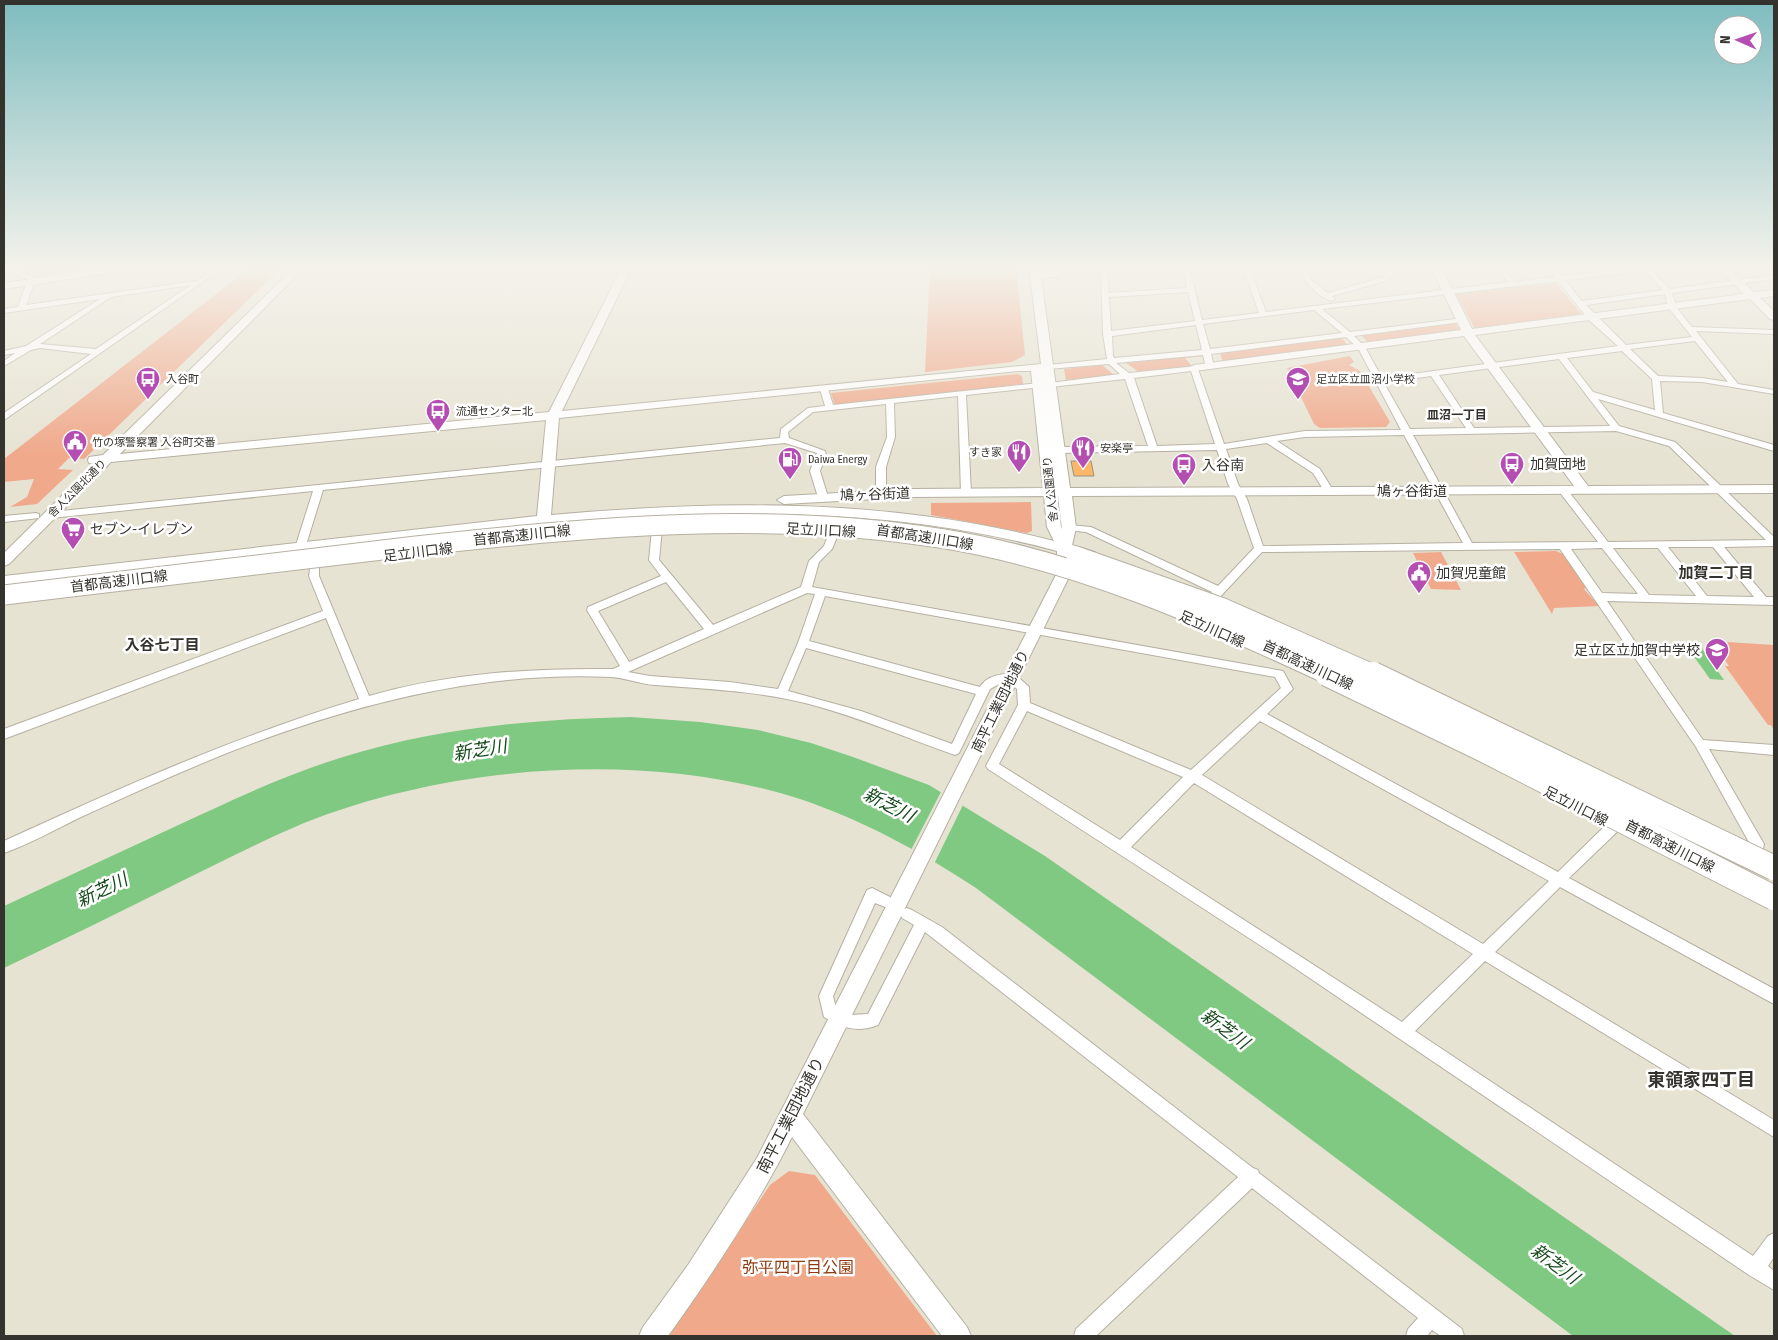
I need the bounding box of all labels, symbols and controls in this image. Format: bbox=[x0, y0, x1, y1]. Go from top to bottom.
north arrow bbox=[1713, 15, 1763, 65]
text: N bbox=[1717, 35, 1734, 44]
bus stop icon: 入谷町 bbox=[135, 366, 161, 400]
school or university icon: 足立区立皿沼小学校 bbox=[1285, 366, 1311, 400]
place label: 入谷町 bbox=[166, 373, 199, 386]
place label: 足立区立皿沼小学校 bbox=[1316, 373, 1415, 386]
bus stop icon: 流通センター北 bbox=[425, 398, 451, 432]
place label: 流通センター北 bbox=[456, 405, 533, 418]
district label: 皿沼一丁目 bbox=[1427, 408, 1487, 422]
public building icon: 竹の塚警察署 入谷町交番 bbox=[62, 429, 88, 463]
restaurant icon: 安楽亭 bbox=[1070, 435, 1096, 469]
place label: 竹の塚警察署 入谷町交番 bbox=[92, 436, 216, 449]
restaurant icon: すき家 bbox=[1006, 439, 1032, 473]
place label: 安楽亭 bbox=[1100, 442, 1133, 455]
fuel station icon: Daiwa Energy bbox=[777, 446, 803, 480]
place label: すき家 bbox=[969, 446, 1002, 459]
bus stop icon: 加賀団地 bbox=[1499, 451, 1525, 485]
bus stop icon: 入谷南 bbox=[1171, 452, 1197, 486]
place label: Daiwa Energy bbox=[808, 453, 868, 466]
street label: 舎人公園通り bbox=[1041, 455, 1060, 522]
place label: 加賀団地 bbox=[1530, 456, 1586, 473]
street label: 舎人公園北通り bbox=[46, 457, 109, 520]
place label: 入谷南 bbox=[1202, 457, 1244, 474]
street label: 鳩ヶ谷街道 bbox=[1377, 483, 1447, 500]
street label: 鳩ヶ谷街道 bbox=[840, 485, 910, 504]
supermarket icon: セブン-イレブン bbox=[60, 516, 86, 550]
street label: 足立川口線 bbox=[786, 520, 856, 541]
place label: セブン-イレブン bbox=[90, 521, 193, 538]
street label: 首都高速川口線 bbox=[875, 521, 975, 554]
street label: 首都高速川口線 bbox=[472, 522, 572, 549]
street label: 足立川口線 bbox=[382, 540, 454, 565]
public building icon: 加賀児童館 bbox=[1406, 560, 1432, 594]
district label: 加賀二丁目 bbox=[1678, 564, 1754, 582]
place label: 加賀児童館 bbox=[1436, 565, 1506, 582]
street label: 首都高速川口線 bbox=[69, 567, 169, 596]
street label: 足立川口線 bbox=[1176, 607, 1247, 651]
district label: 入谷七丁目 bbox=[124, 636, 200, 654]
street label: 首都高速川口線 bbox=[1260, 637, 1356, 694]
school or university icon: 足立区立加賀中学校 bbox=[1704, 637, 1730, 671]
place label: 足立区立加賀中学校 bbox=[1574, 642, 1700, 659]
street label: 南平工業団地通り bbox=[968, 647, 1033, 755]
water label: 新芝川 bbox=[452, 735, 510, 765]
water label: 新芝川 bbox=[860, 783, 920, 828]
street label: 足立川口線 bbox=[1541, 783, 1611, 830]
street label: 首都高速川口線 bbox=[1622, 817, 1717, 876]
water label: 新芝川 bbox=[73, 867, 133, 912]
water label: 新芝川 bbox=[1197, 1004, 1255, 1055]
street label: 南平工業団地通り bbox=[753, 1054, 828, 1177]
district label: 東領家四丁目 bbox=[1647, 1069, 1755, 1091]
water label: 新芝川 bbox=[1527, 1239, 1585, 1290]
park label: 弥平四丁目公園 bbox=[742, 1258, 854, 1277]

